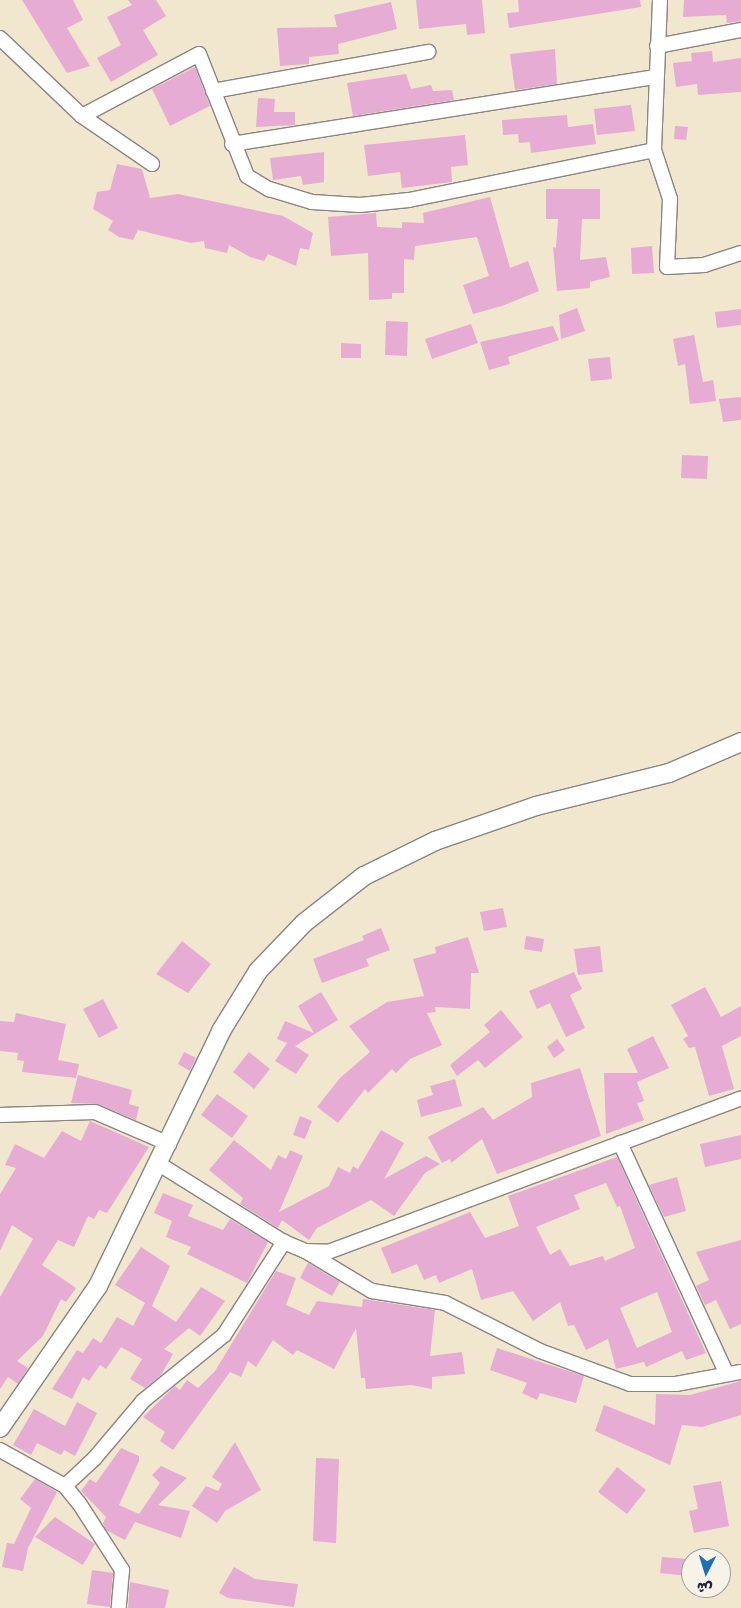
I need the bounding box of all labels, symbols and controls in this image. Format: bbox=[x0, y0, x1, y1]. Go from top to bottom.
north arrow bbox=[681, 1548, 731, 1598]
text: ش bbox=[696, 1575, 713, 1599]

